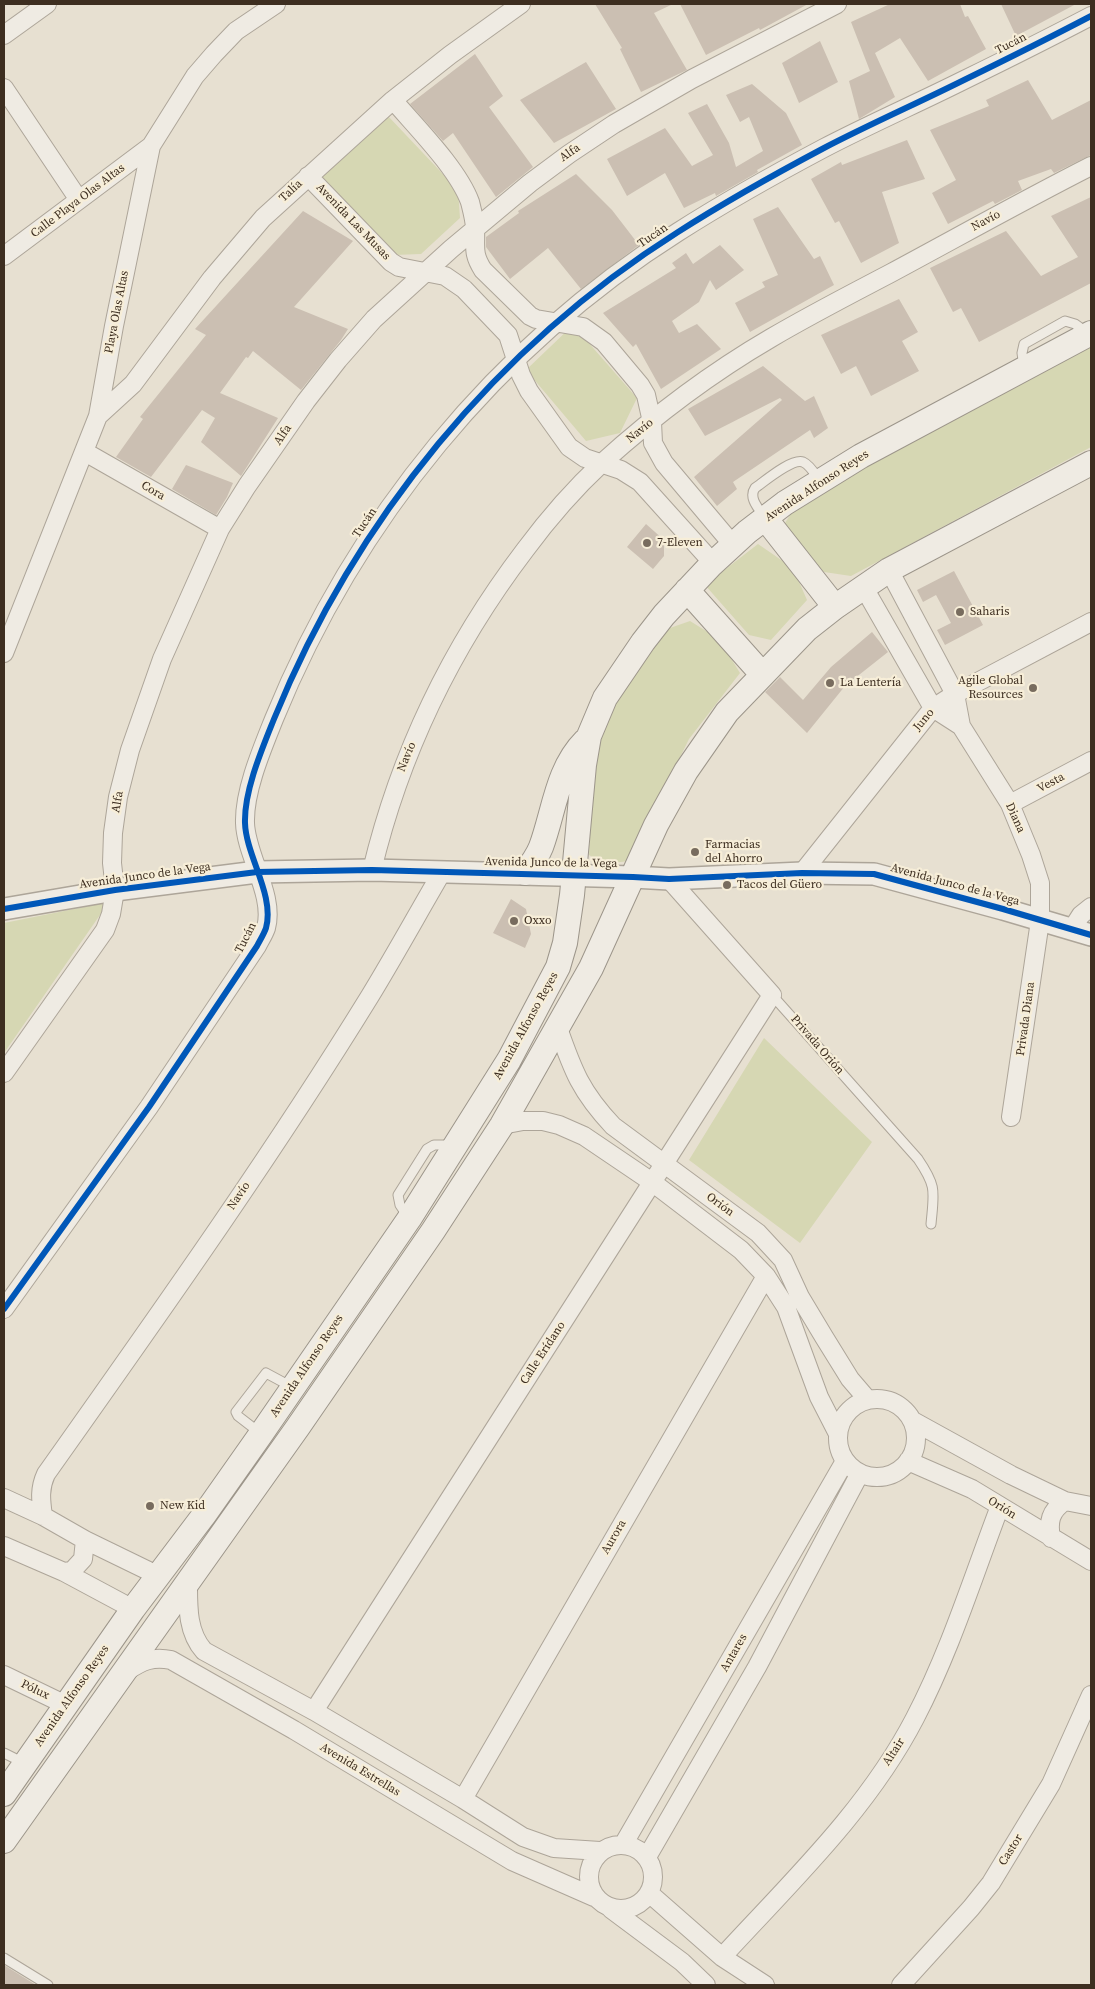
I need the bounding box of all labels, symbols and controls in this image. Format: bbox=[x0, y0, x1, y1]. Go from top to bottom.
street label: Tucán bbox=[993, 30, 1029, 58]
street label: Alfa bbox=[557, 141, 583, 165]
street label: Calle Playa Olas Altas bbox=[28, 161, 128, 241]
street label: Talía bbox=[277, 177, 305, 205]
street label: Avenida Las Musas bbox=[313, 181, 393, 263]
street label: Navío bbox=[969, 207, 1003, 235]
street label: Tucán bbox=[635, 221, 671, 251]
street label: Playa Olas Altas bbox=[102, 269, 132, 355]
street label: Navío bbox=[624, 416, 656, 446]
street label: Alfa bbox=[271, 422, 295, 448]
street label: Avenida Alfonso Reyes bbox=[763, 447, 871, 525]
street label: Cora bbox=[138, 478, 168, 504]
street label: Tucán bbox=[350, 505, 380, 541]
place label: 7-Eleven bbox=[657, 536, 703, 550]
marker: 7-Eleven bbox=[641, 537, 653, 549]
place label: Saharis bbox=[970, 605, 1009, 619]
marker: Saharis bbox=[954, 606, 966, 618]
place label: Agile Global Resources bbox=[958, 674, 1023, 702]
place label: La Lentería bbox=[840, 676, 901, 690]
marker: La Lentería bbox=[824, 677, 836, 689]
marker: Agile Global Resources bbox=[1027, 682, 1039, 694]
street label: Juno bbox=[910, 706, 938, 734]
street label: Navío bbox=[395, 740, 419, 774]
street label: Vesta bbox=[1035, 770, 1067, 796]
street label: Alfa bbox=[109, 790, 127, 814]
street label: Diana bbox=[1002, 801, 1028, 835]
place label: Farmacias del Ahorro bbox=[705, 838, 763, 866]
marker: Farmacias del Ahorro bbox=[689, 846, 701, 858]
street label: Avenida Junco de la Vega bbox=[484, 855, 618, 871]
street label: Avenida Junco de la Vega bbox=[78, 860, 212, 892]
street label: Avenida Junco de la Vega bbox=[889, 861, 1021, 909]
place label: Tacos del Güero bbox=[737, 878, 822, 892]
marker: Tacos del Güero bbox=[721, 879, 733, 891]
place label: Oxxo bbox=[524, 914, 552, 928]
marker: Oxxo bbox=[508, 915, 520, 927]
street label: Tucán bbox=[232, 920, 260, 956]
street label: Avenida Alfonso Reyes bbox=[490, 970, 562, 1082]
street label: Privada Diana bbox=[1014, 981, 1038, 1057]
street label: Privada Orión bbox=[787, 1012, 847, 1078]
street label: Navío bbox=[224, 1179, 254, 1213]
street label: Orión bbox=[703, 1190, 737, 1220]
street label: Avenida Alfonso Reyes bbox=[267, 1312, 347, 1420]
street label: Calle Erídano bbox=[517, 1319, 569, 1387]
street label: Orión bbox=[985, 1494, 1019, 1522]
place label: New Kid bbox=[160, 1499, 205, 1513]
marker: New Kid bbox=[144, 1500, 156, 1512]
street label: Aurora bbox=[598, 1517, 630, 1557]
street label: Antares bbox=[717, 1631, 751, 1675]
street label: Avenida Alfonso Reyes bbox=[32, 1642, 112, 1750]
street label: Pólux bbox=[18, 1677, 52, 1703]
street label: Altair bbox=[880, 1735, 908, 1769]
street label: Avenida Estrellas bbox=[317, 1740, 403, 1800]
street label: Castor bbox=[996, 1832, 1026, 1868]

